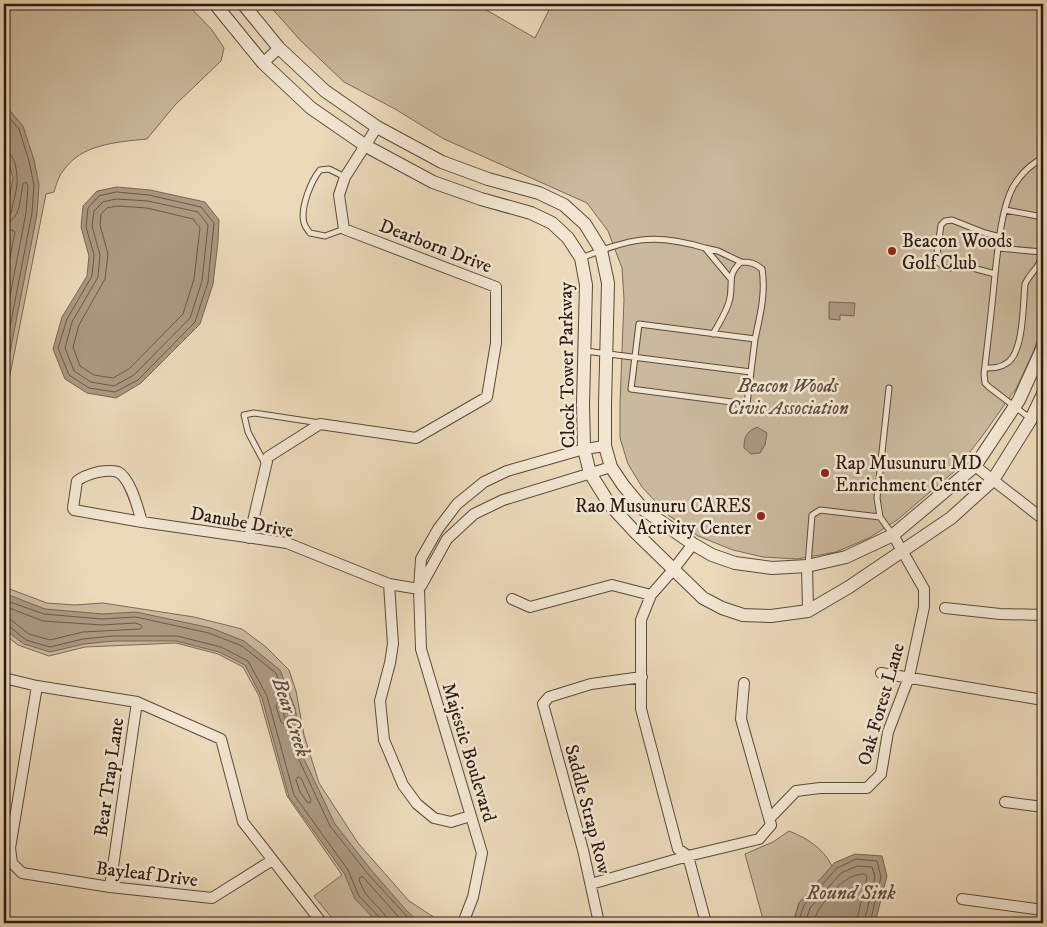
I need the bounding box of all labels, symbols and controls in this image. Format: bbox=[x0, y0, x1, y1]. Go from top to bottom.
street label: Dearborn Drive bbox=[376, 214, 495, 278]
place label: Beacon Woods Golf Club bbox=[902, 230, 1012, 275]
marker: Beacon Woods Golf Club bbox=[886, 245, 898, 257]
street label: Clock Tower Parkway bbox=[555, 281, 580, 448]
park label: Beacon Woods Civic Association bbox=[727, 375, 849, 420]
place label: Rap Musunuru MD Enrichment Center bbox=[835, 452, 982, 497]
marker: Rap Musunuru MD Enrichment Center bbox=[819, 467, 831, 479]
place label: Rao Musunuru CARES Activity Center bbox=[575, 495, 751, 540]
street label: Danube Drive bbox=[188, 502, 295, 543]
marker: Rao Musunuru CARES Activity Center bbox=[755, 510, 767, 522]
street label: Oak Forest Lane bbox=[853, 640, 910, 768]
water label: Bear Creek bbox=[266, 674, 315, 761]
street label: Majestic Boulevard bbox=[436, 680, 501, 825]
street label: Bear Trap Lane bbox=[90, 716, 129, 838]
street label: Saddle Strap Row bbox=[559, 742, 616, 877]
street label: Bayleaf Drive bbox=[94, 857, 199, 892]
water label: Round Sink bbox=[806, 881, 896, 906]

